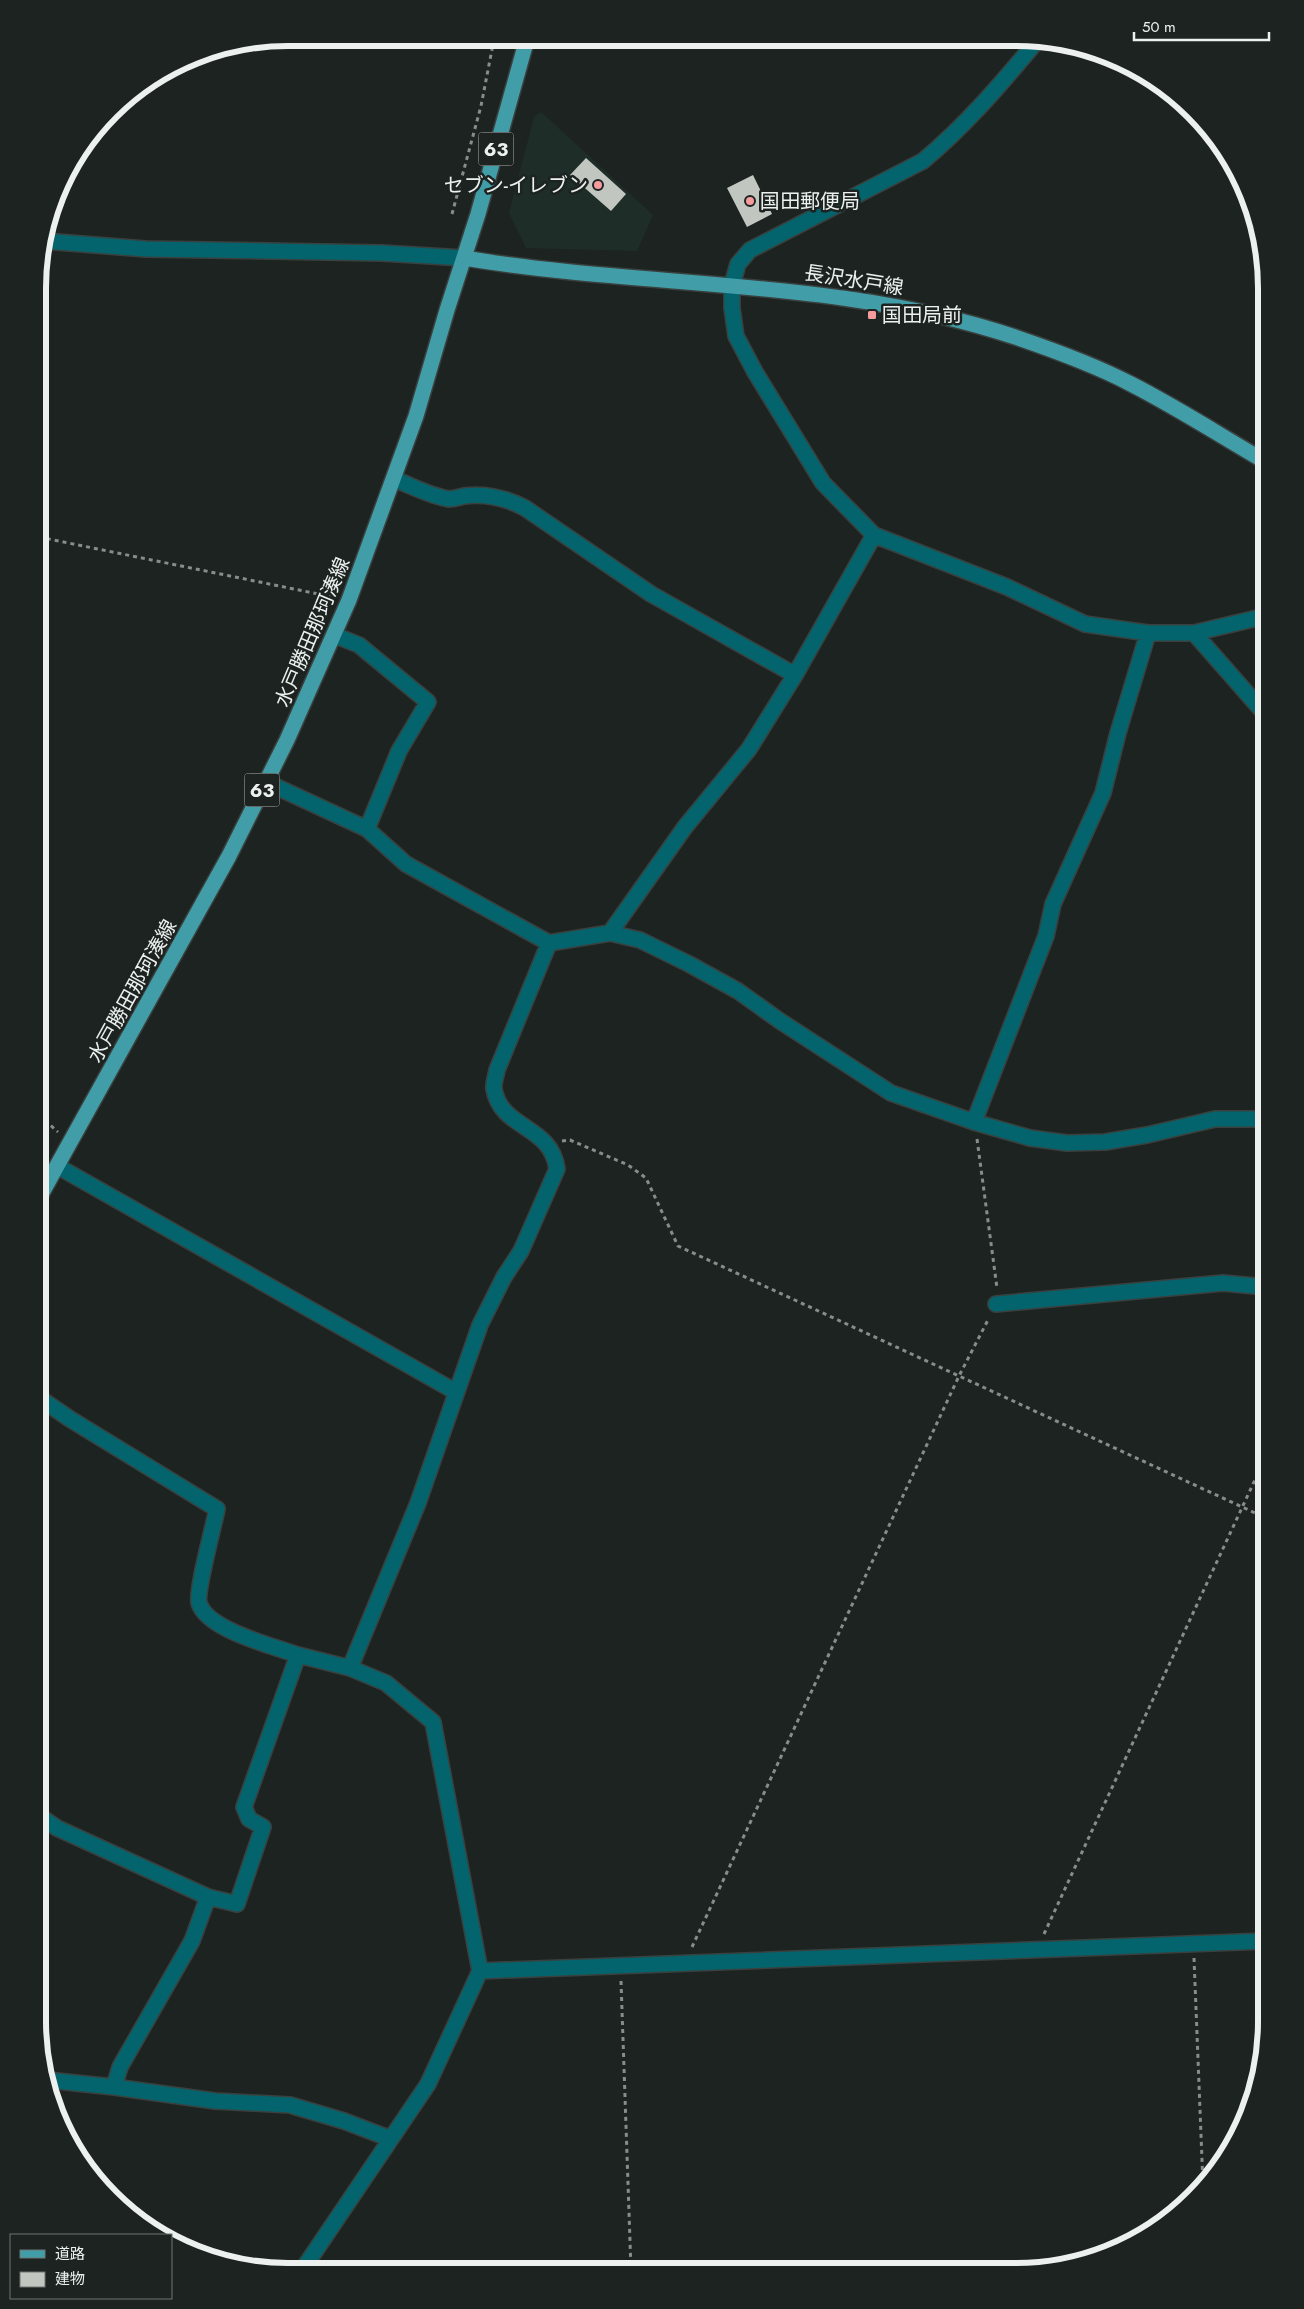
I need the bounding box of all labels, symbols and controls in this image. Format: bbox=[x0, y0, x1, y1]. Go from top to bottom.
scale bar bbox=[1134, 10, 1269, 42]
text: 50 m bbox=[1142, 16, 1176, 38]
road number: 63 bbox=[478, 132, 514, 166]
place label: セブン-イレブン bbox=[444, 171, 588, 200]
marker: セブン-イレブン bbox=[592, 179, 604, 191]
place label: 国田郵便局 bbox=[760, 187, 860, 216]
marker: 国田郵便局 bbox=[744, 195, 756, 207]
street label: 長沢水戸線 bbox=[802, 258, 906, 303]
place label: 国田局前 bbox=[882, 301, 962, 330]
marker: 国田局前 bbox=[866, 309, 878, 321]
street label: 水戸勝田那珂湊線 bbox=[268, 553, 357, 712]
road number: 63 bbox=[244, 774, 280, 806]
street label: 水戸勝田那珂湊線 bbox=[81, 914, 184, 1068]
legend bbox=[10, 2234, 172, 2299]
text: 道路 bbox=[55, 2243, 85, 2265]
text: 建物 bbox=[55, 2268, 85, 2290]

